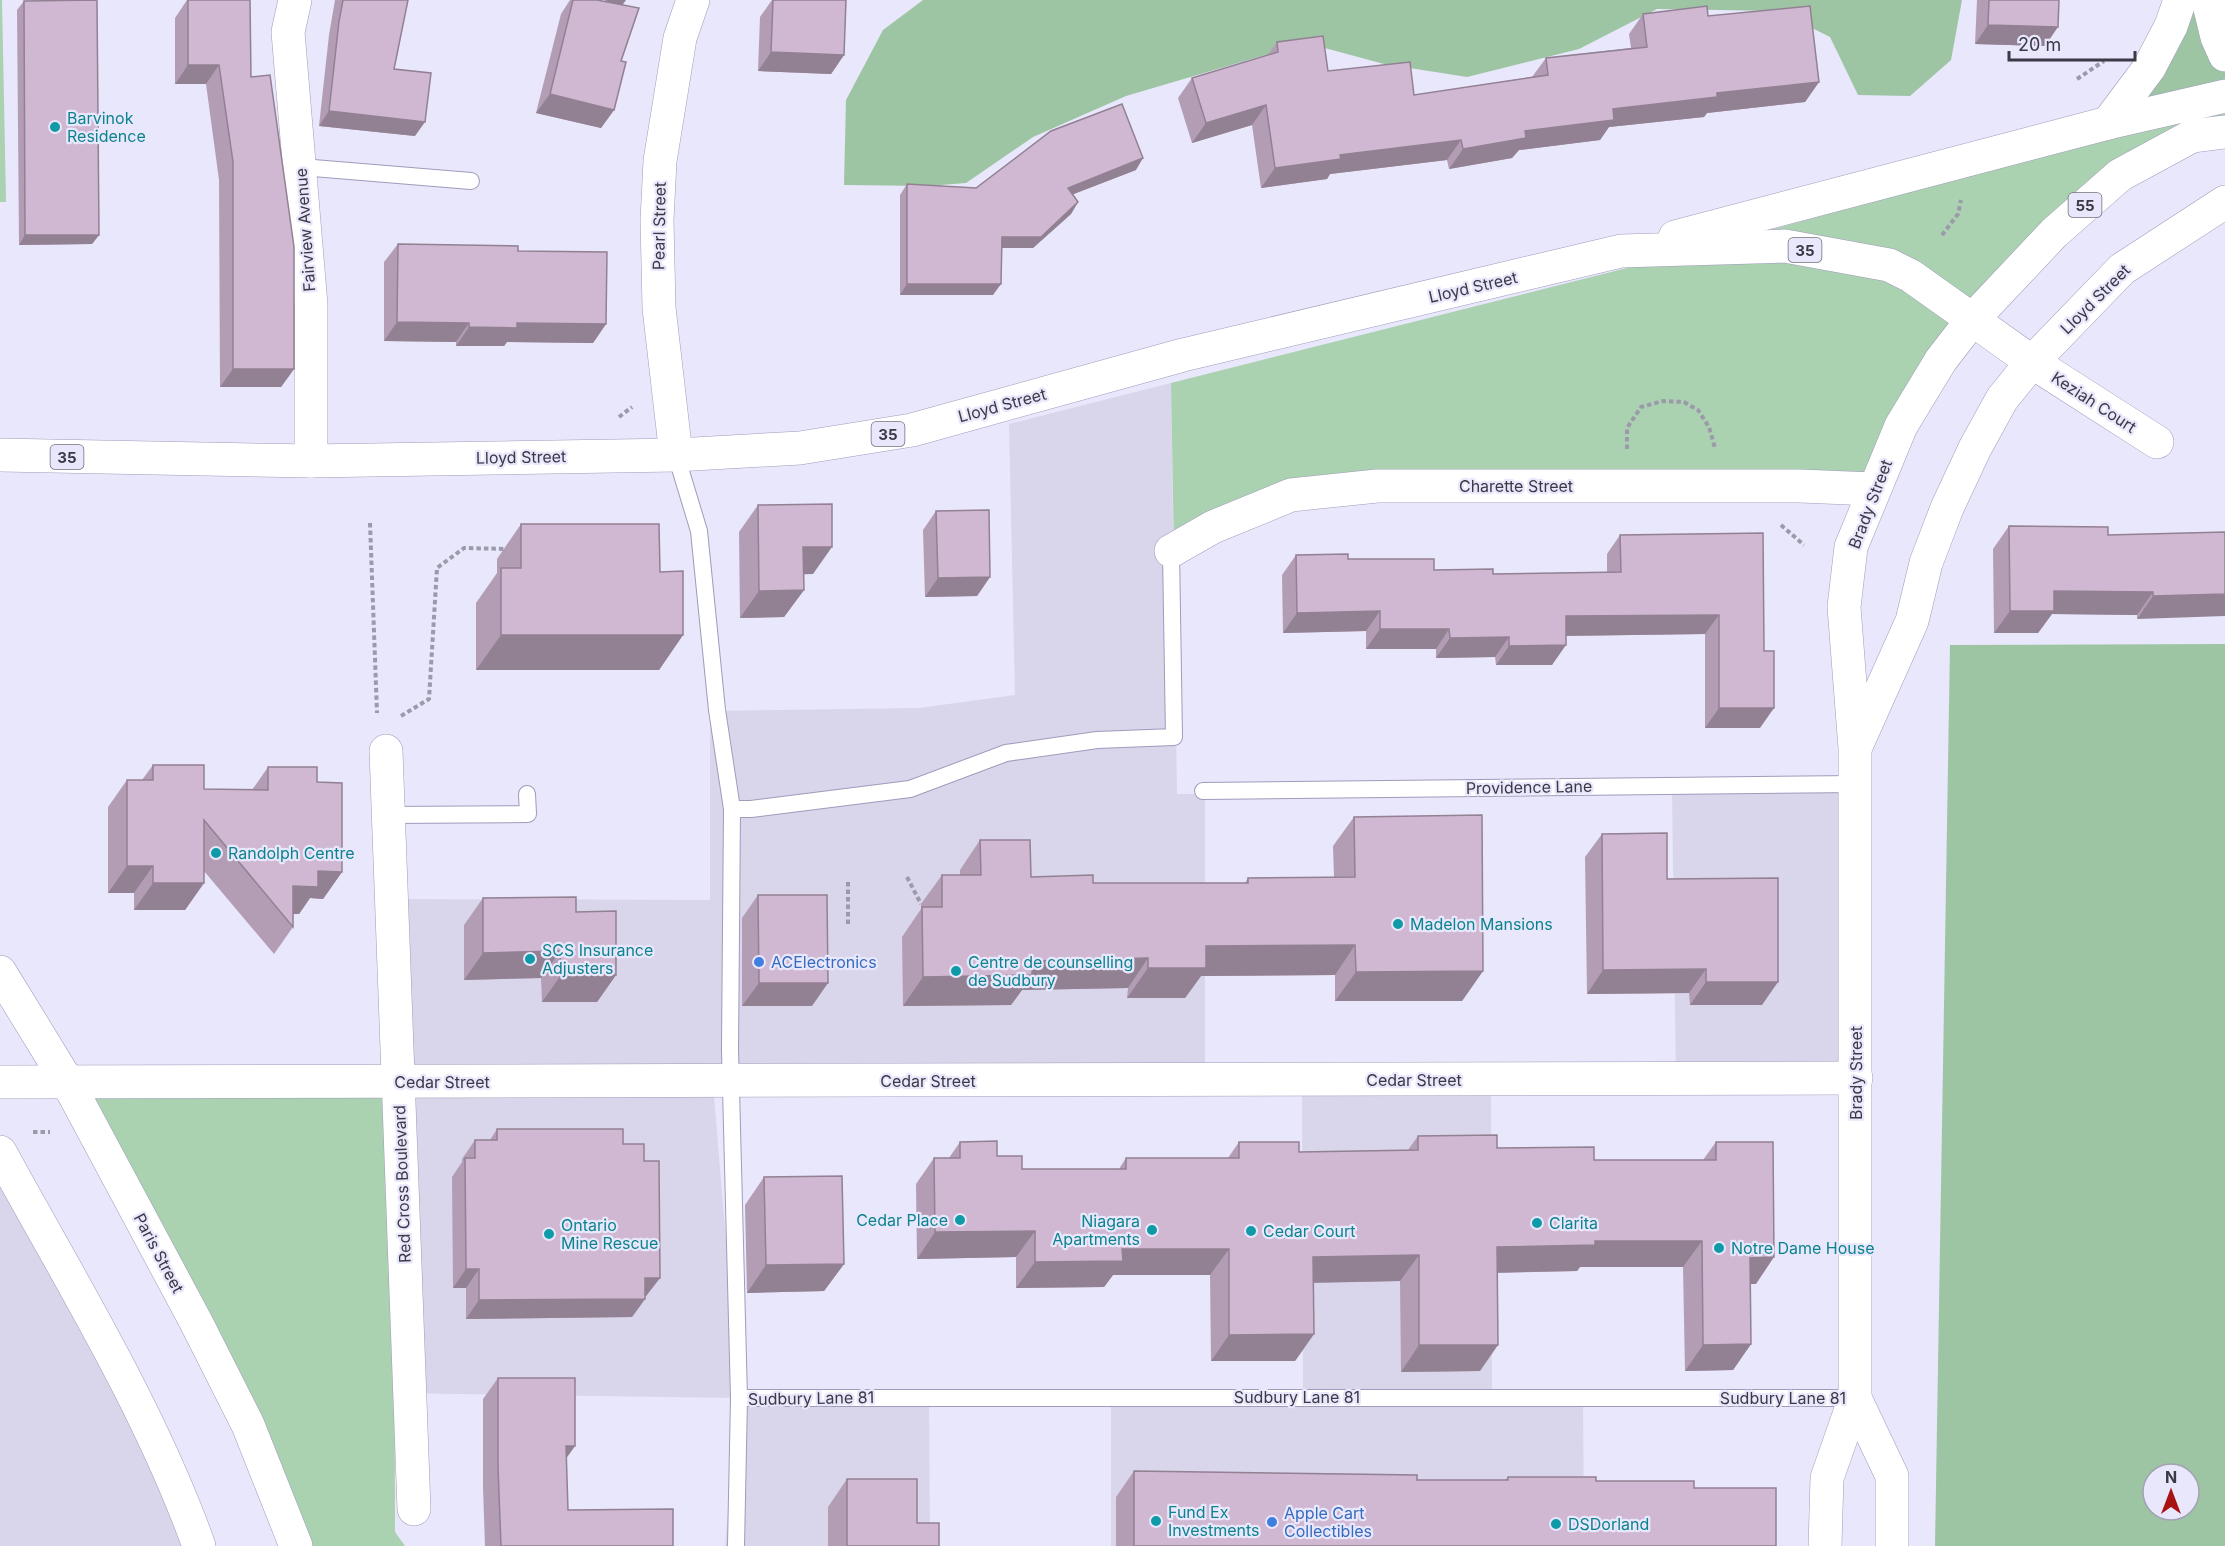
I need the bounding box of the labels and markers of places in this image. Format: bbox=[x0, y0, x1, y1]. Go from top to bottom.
place label: Barvinok Residence bbox=[67, 108, 146, 146]
marker: Barvinok Residence bbox=[48, 120, 62, 134]
place label: Randolph Centre bbox=[228, 843, 354, 863]
marker: Randolph Centre bbox=[209, 846, 223, 860]
place label: Madelon Mansions bbox=[1410, 914, 1553, 934]
marker: Madelon Mansions bbox=[1391, 917, 1405, 931]
place label: SCS Insurance Adjusters bbox=[542, 940, 653, 978]
marker: SCS Insurance Adjusters bbox=[523, 952, 537, 966]
place label: ACElectronics bbox=[771, 952, 877, 972]
place label: Centre de counselling de Sudbury bbox=[968, 952, 1133, 990]
marker: ACElectronics bbox=[752, 955, 766, 969]
marker: Centre de counselling de Sudbury bbox=[949, 964, 963, 978]
place label: Cedar Place bbox=[856, 1210, 948, 1230]
place label: Niagara Apartments bbox=[1052, 1211, 1140, 1249]
marker: Cedar Place bbox=[953, 1213, 967, 1227]
place label: Clarita bbox=[1549, 1213, 1598, 1233]
place label: Ontario Mine Rescue bbox=[561, 1215, 658, 1253]
marker: Clarita bbox=[1530, 1216, 1544, 1230]
place label: Cedar Court bbox=[1263, 1221, 1356, 1241]
marker: Niagara Apartments bbox=[1145, 1223, 1159, 1237]
marker: Cedar Court bbox=[1244, 1224, 1258, 1238]
marker: Ontario Mine Rescue bbox=[542, 1227, 556, 1241]
place label: Notre Dame House bbox=[1731, 1238, 1875, 1258]
marker: Notre Dame House bbox=[1712, 1241, 1726, 1255]
place label: Fund Ex Investments bbox=[1168, 1502, 1260, 1540]
place label: Apple Cart Collectibles bbox=[1284, 1503, 1372, 1541]
marker: Fund Ex Investments bbox=[1149, 1514, 1163, 1528]
place label: DSDorland bbox=[1568, 1514, 1649, 1534]
marker: Apple Cart Collectibles bbox=[1265, 1515, 1279, 1529]
marker: DSDorland bbox=[1549, 1517, 1563, 1531]

